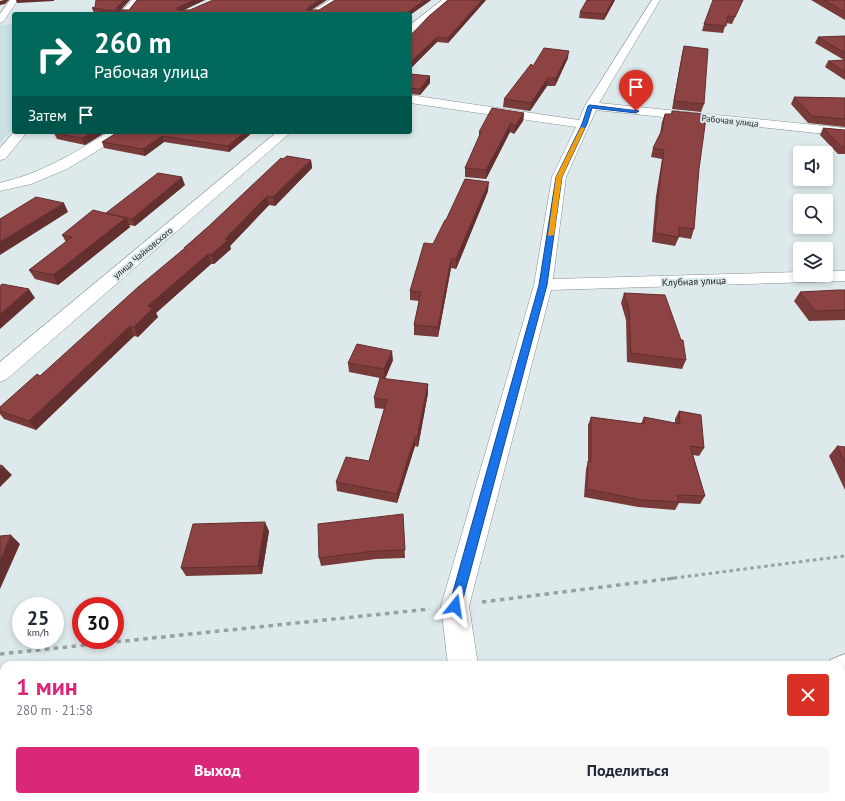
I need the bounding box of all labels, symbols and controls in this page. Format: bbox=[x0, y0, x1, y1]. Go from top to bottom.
text: 260 m bbox=[94, 24, 171, 61]
icon: right bbox=[28, 28, 80, 80]
text: Рабочая улица bbox=[94, 60, 209, 83]
pin bbox=[619, 70, 653, 111]
icon: arrive bbox=[625, 76, 647, 98]
icon: arrive bbox=[75, 104, 97, 126]
text: Затем bbox=[28, 106, 67, 125]
street label: Рабочая улица bbox=[701, 112, 759, 129]
map controls bbox=[793, 146, 833, 282]
button: sound bbox=[793, 146, 833, 186]
button: search bbox=[793, 194, 833, 234]
street label: улица Чайковского bbox=[111, 224, 175, 281]
button: layers bbox=[793, 242, 833, 282]
street label: Клубная улица bbox=[662, 274, 726, 289]
position arrow bbox=[434, 585, 476, 627]
speed limit sign: 30 bbox=[72, 597, 124, 649]
text: 25 bbox=[27, 605, 49, 631]
text: km/h bbox=[27, 626, 49, 639]
text: 1 мин bbox=[16, 671, 78, 702]
button: close bbox=[787, 674, 829, 716]
text: 280 m · 21:58 bbox=[16, 702, 93, 719]
button: Выход bbox=[16, 747, 419, 793]
button: Поделиться bbox=[427, 747, 829, 793]

